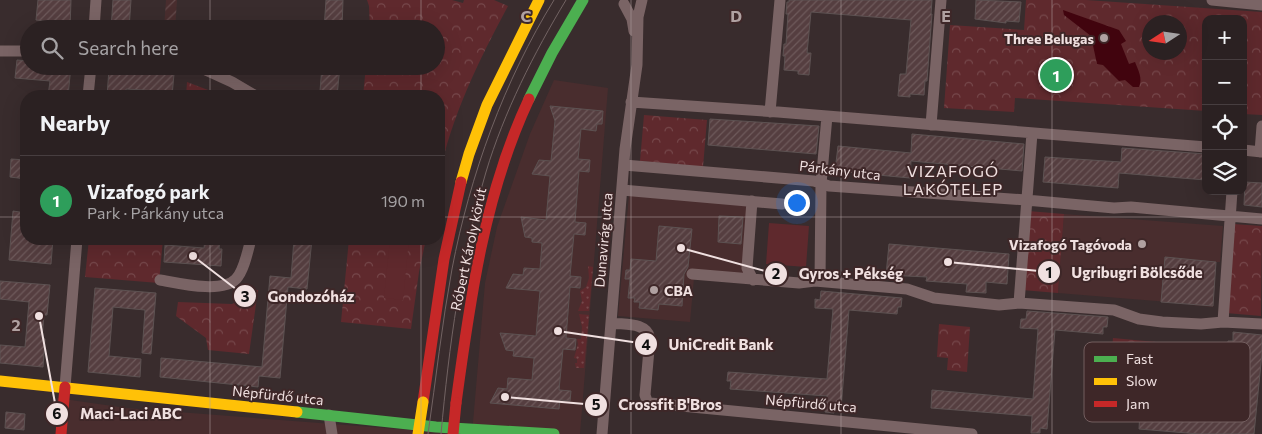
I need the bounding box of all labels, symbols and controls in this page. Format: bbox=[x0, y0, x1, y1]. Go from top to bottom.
text: C bbox=[521, 6, 532, 25]
text: D bbox=[730, 6, 742, 25]
text: E bbox=[941, 6, 951, 25]
north arrow bbox=[1142, 15, 1187, 60]
map controls bbox=[1202, 15, 1247, 195]
button: + bbox=[1202, 15, 1247, 60]
search box bbox=[20, 20, 445, 75]
place label: Three Belugas bbox=[1004, 30, 1094, 47]
marker: Three Belugas bbox=[1098, 32, 1110, 44]
icon: search bbox=[38, 34, 66, 62]
text: Search here bbox=[78, 36, 178, 59]
pin: 1 bbox=[1040, 56, 1072, 94]
button: − bbox=[1202, 60, 1247, 105]
button: locate bbox=[1202, 105, 1247, 150]
text: Nearby bbox=[40, 110, 110, 135]
button: layers bbox=[1202, 150, 1247, 195]
street label: Párkány utca bbox=[798, 157, 882, 183]
district label: VIZAFOGÓ LAKÓTELEP bbox=[903, 161, 1003, 198]
text: Vizafogó park bbox=[87, 180, 210, 203]
street label: Róbert Károly körút bbox=[447, 186, 489, 312]
your location bbox=[784, 190, 810, 216]
text: 1 bbox=[52, 191, 60, 210]
text: 190 m bbox=[381, 191, 425, 210]
street label: Dunavirág utca bbox=[590, 192, 616, 288]
text: Park · Párkány utca bbox=[87, 203, 224, 222]
place label: Vizafogó Tagóvoda bbox=[1009, 236, 1132, 253]
marker: Vizafogó Tagóvoda bbox=[1136, 238, 1148, 250]
callout: Ugribugri Bölcsőde bbox=[1036, 257, 1212, 287]
callout: Gyros + Pékség bbox=[764, 259, 913, 289]
text: 1 bbox=[1046, 263, 1052, 281]
text: Ugribugri Bölcsőde bbox=[1071, 263, 1203, 281]
text: 2 bbox=[772, 264, 780, 282]
text: Gyros + Pékség bbox=[799, 264, 903, 282]
callout: Gondozóház bbox=[233, 281, 365, 311]
place label: CBA bbox=[664, 282, 693, 299]
marker: CBA bbox=[648, 284, 660, 296]
text: 3 bbox=[241, 287, 250, 305]
text: Gondozóház bbox=[267, 287, 355, 305]
text: 2 bbox=[11, 315, 21, 334]
callout: UniCredit Bank bbox=[634, 329, 784, 359]
text: 4 bbox=[641, 335, 651, 353]
text: UniCredit Bank bbox=[668, 335, 774, 353]
legend bbox=[1084, 342, 1250, 422]
text: Fast bbox=[1126, 350, 1153, 367]
text: Slow bbox=[1126, 372, 1157, 389]
street label: Népfürdő utca bbox=[232, 382, 324, 408]
callout: Crossfit B'Bros bbox=[583, 390, 732, 420]
street label: Népfürdő utca bbox=[765, 391, 857, 415]
text: 5 bbox=[592, 395, 601, 413]
text: Crossfit B'Bros bbox=[618, 395, 722, 413]
text: Jam bbox=[1126, 395, 1150, 412]
callout: Maci-Laci ABC bbox=[45, 399, 192, 429]
text: 6 bbox=[52, 404, 62, 422]
text: Maci-Laci ABC bbox=[80, 404, 182, 422]

